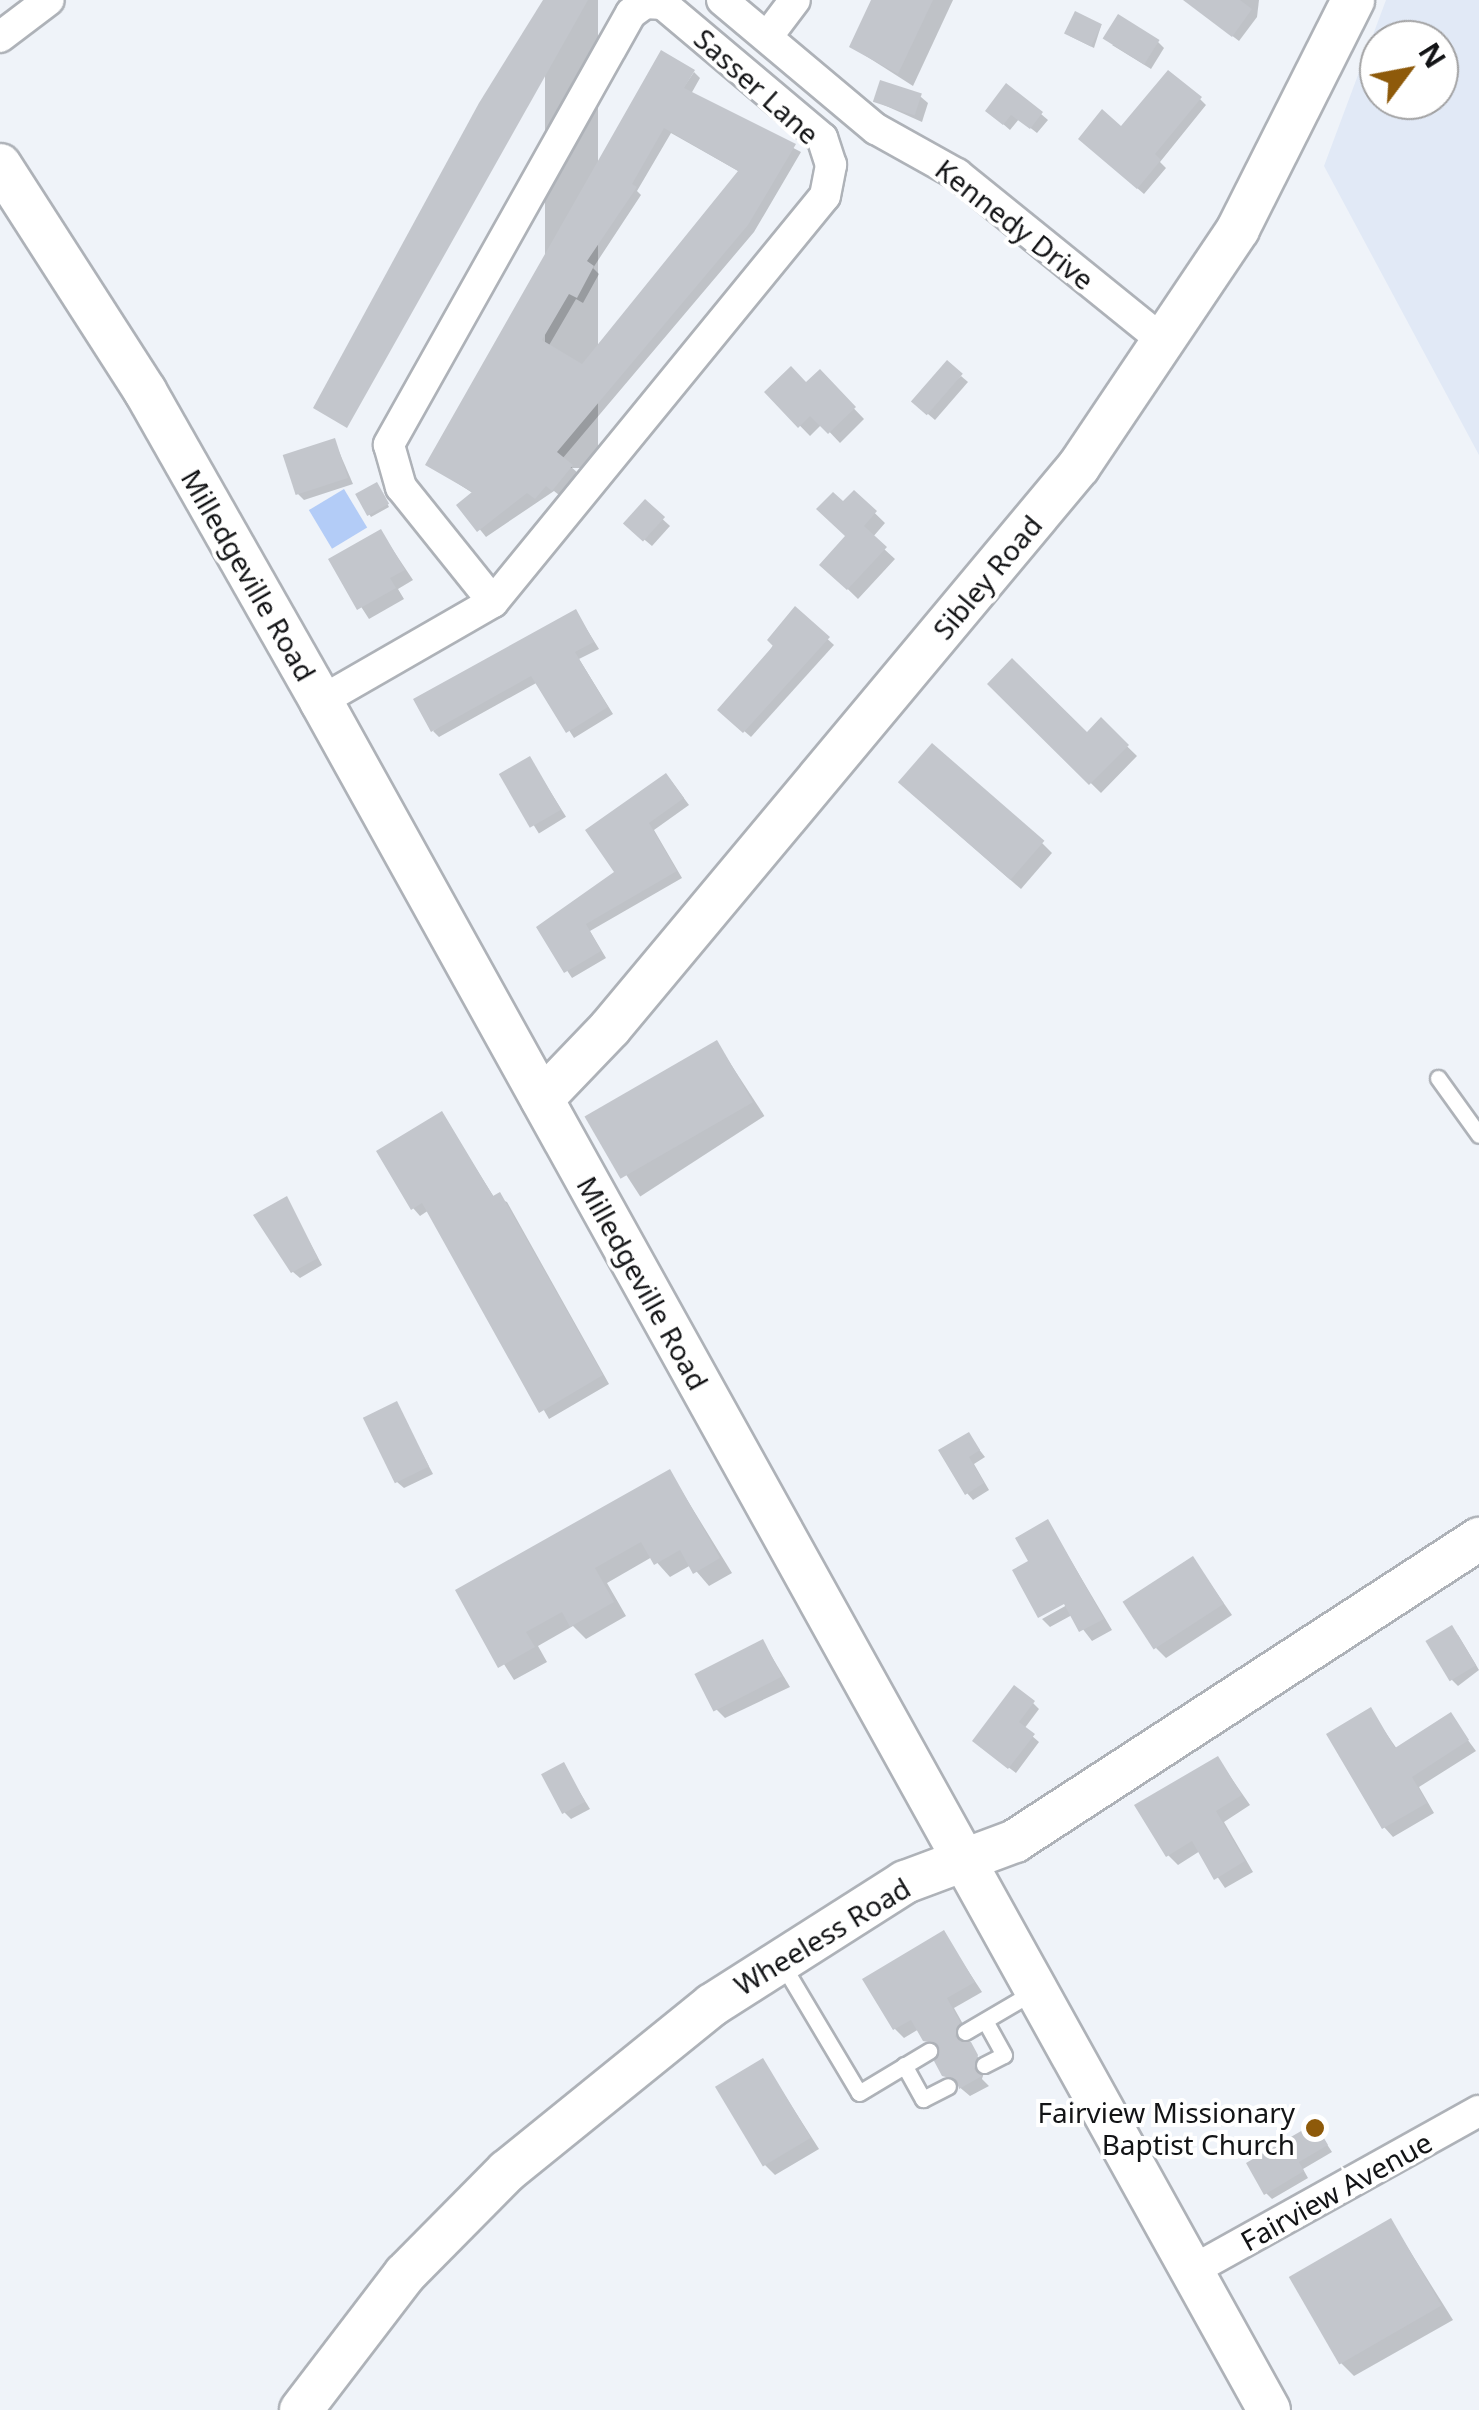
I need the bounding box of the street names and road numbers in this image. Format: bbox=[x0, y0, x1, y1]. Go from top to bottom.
street label: Sasser Lane bbox=[688, 21, 826, 151]
street label: Kennedy Drive bbox=[929, 152, 1101, 296]
street label: Milledgeville Road bbox=[175, 463, 323, 687]
street label: Sibley Road bbox=[926, 508, 1048, 646]
street label: Milledgeville Road bbox=[570, 1170, 716, 1396]
street label: Wheeless Road bbox=[728, 1870, 916, 2002]
street label: Fairview Avenue bbox=[1235, 2125, 1437, 2257]

